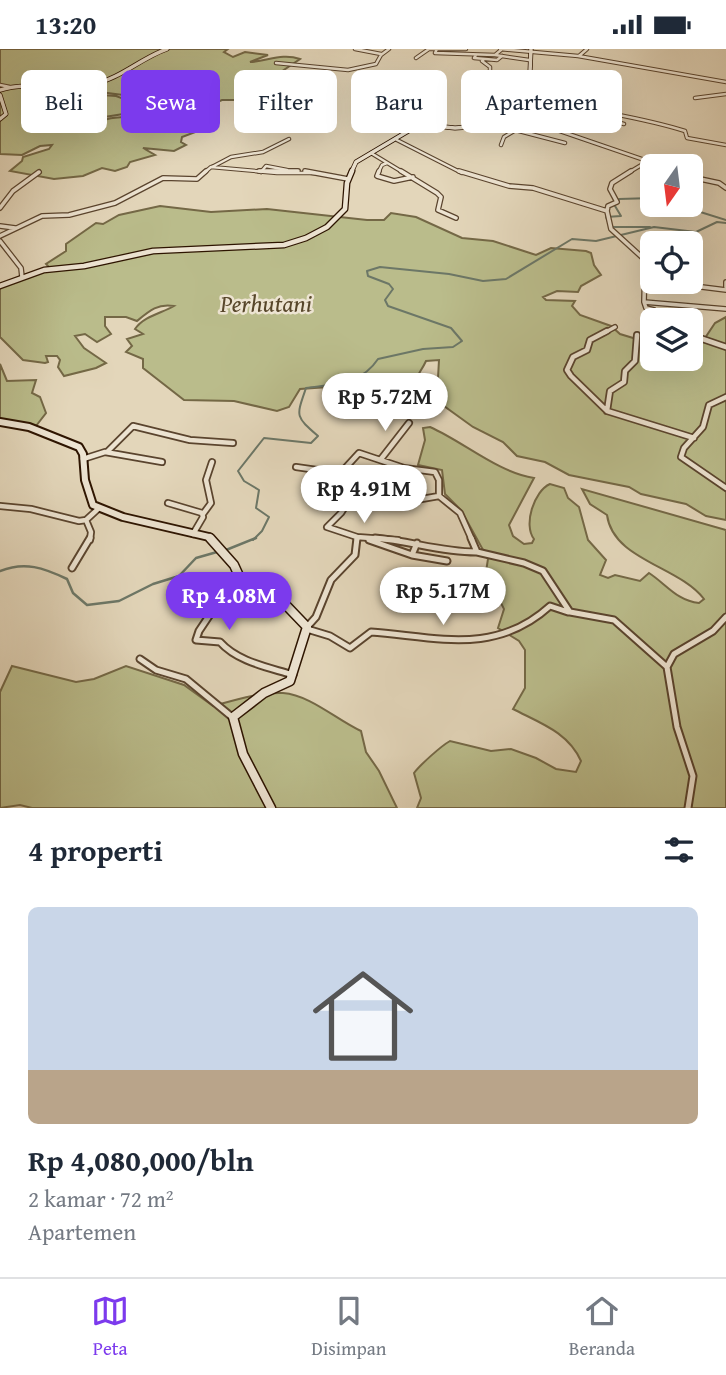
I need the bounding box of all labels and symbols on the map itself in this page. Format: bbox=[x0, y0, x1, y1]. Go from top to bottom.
north arrow bbox=[640, 154, 704, 217]
park label: Perhutani bbox=[219, 286, 312, 321]
pin: Rp 5.72M bbox=[313, 373, 457, 433]
pin: Rp 4.91M bbox=[292, 465, 436, 525]
pin: Rp 5.17M bbox=[371, 567, 515, 627]
pin: Rp 4.08M bbox=[157, 573, 301, 632]

